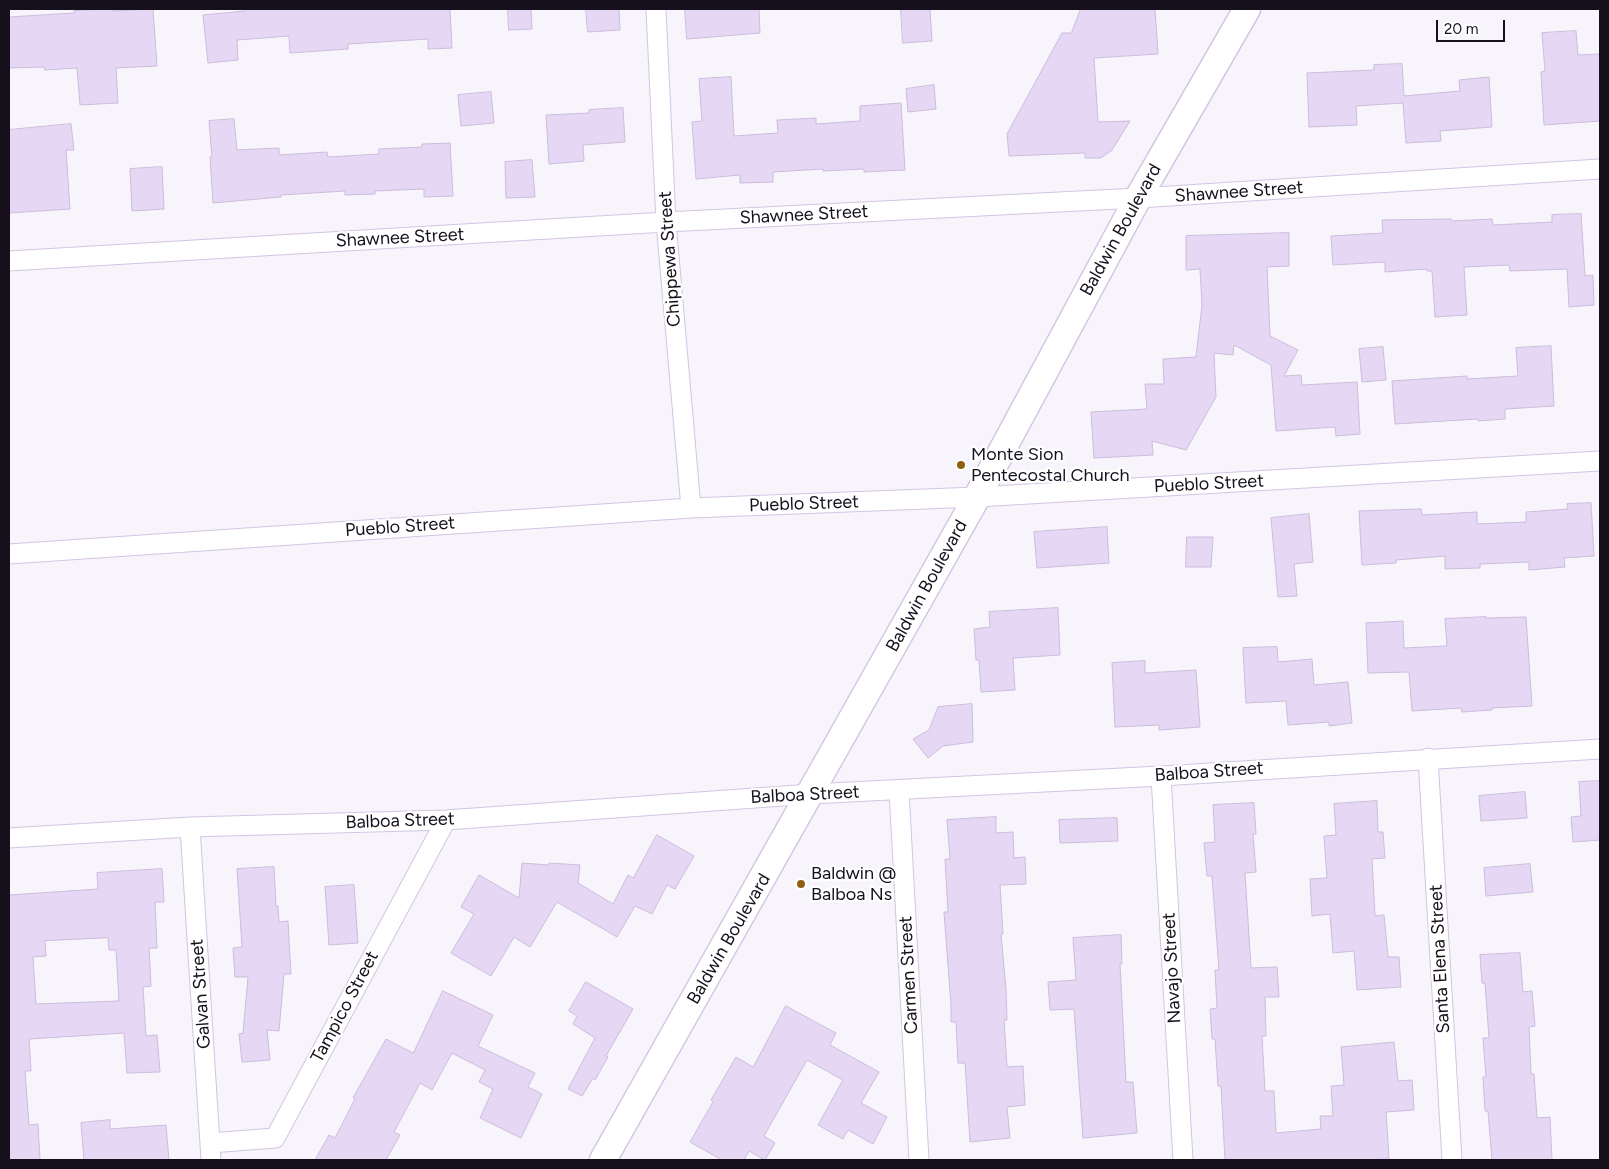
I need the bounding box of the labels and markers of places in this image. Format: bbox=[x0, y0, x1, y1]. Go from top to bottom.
place label: Monte Sion Pentecostal Church bbox=[971, 444, 1130, 486]
marker: Monte Sion Pentecostal Church bbox=[955, 459, 967, 471]
place label: Baldwin @ Balboa Ns bbox=[811, 863, 896, 906]
marker: Baldwin @ Balboa Ns bbox=[795, 878, 807, 890]

